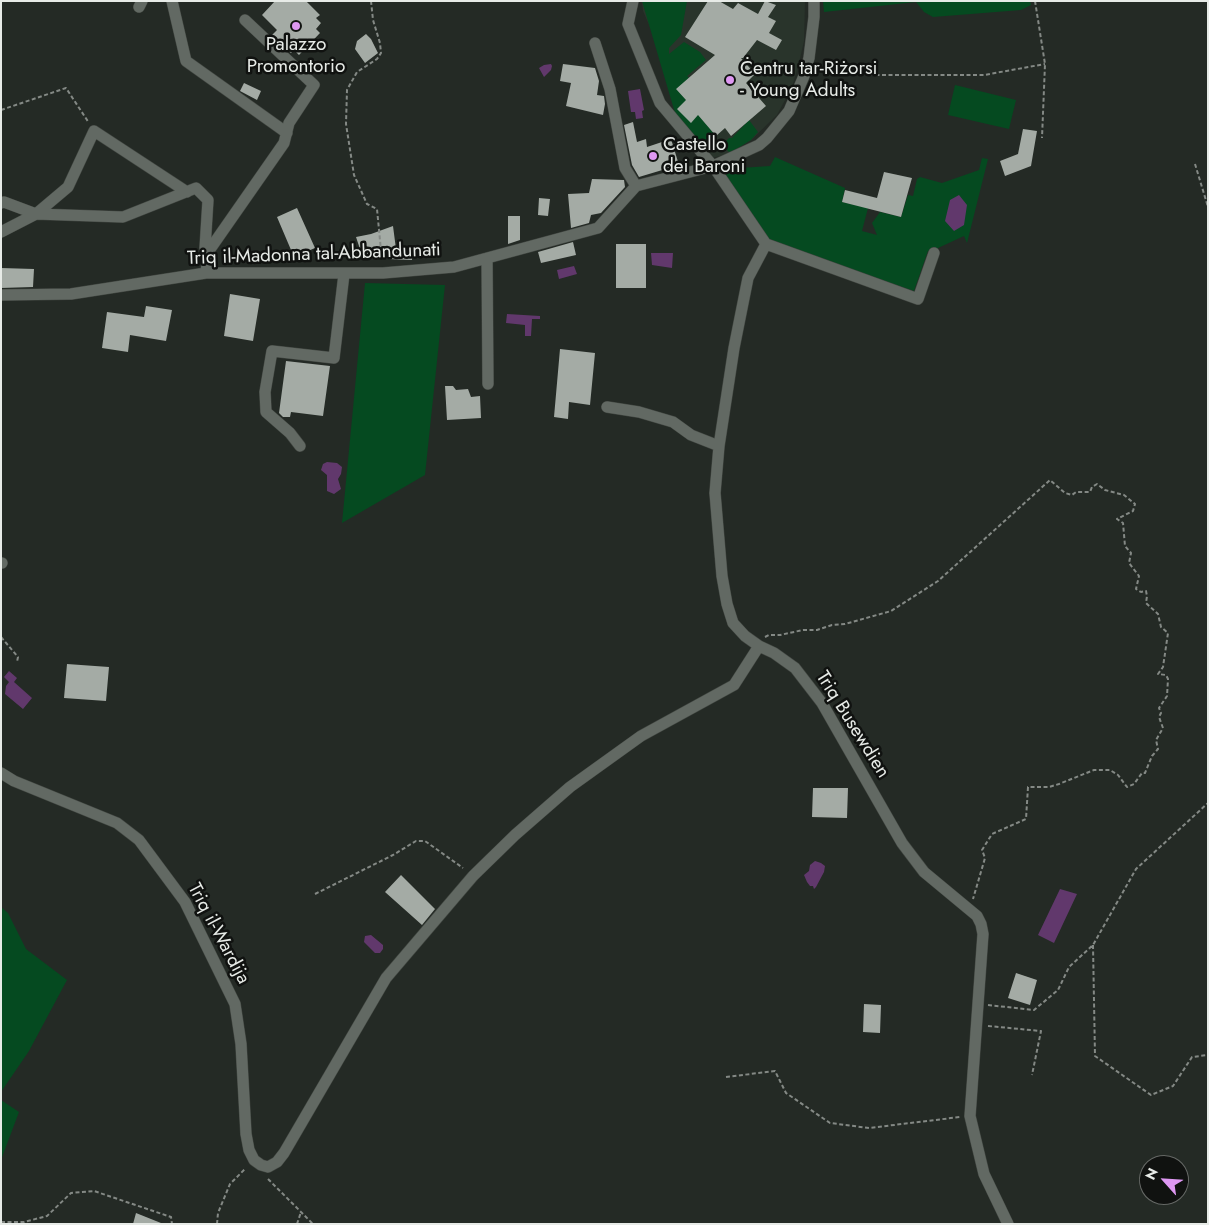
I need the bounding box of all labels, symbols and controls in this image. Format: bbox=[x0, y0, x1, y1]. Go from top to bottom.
marker: Palazzo Promontorio bbox=[290, 20, 302, 32]
place label: Palazzo Promontorio bbox=[247, 34, 345, 78]
place label: Ċentru tar-Riżorsi - Young Adults bbox=[740, 58, 878, 102]
marker: Ċentru tar-Riżorsi - Young Adults bbox=[724, 74, 736, 86]
place label: Castello dei Baroni bbox=[663, 134, 746, 178]
marker: Castello dei Baroni bbox=[647, 150, 659, 162]
street label: Triq il-Madonna tal-Abbandunati bbox=[187, 239, 441, 271]
street label: Triq Busewdien bbox=[810, 667, 894, 783]
street label: Triq il-Wardija bbox=[182, 880, 254, 988]
north arrow bbox=[1139, 1155, 1189, 1205]
text: N bbox=[1140, 1164, 1163, 1183]

